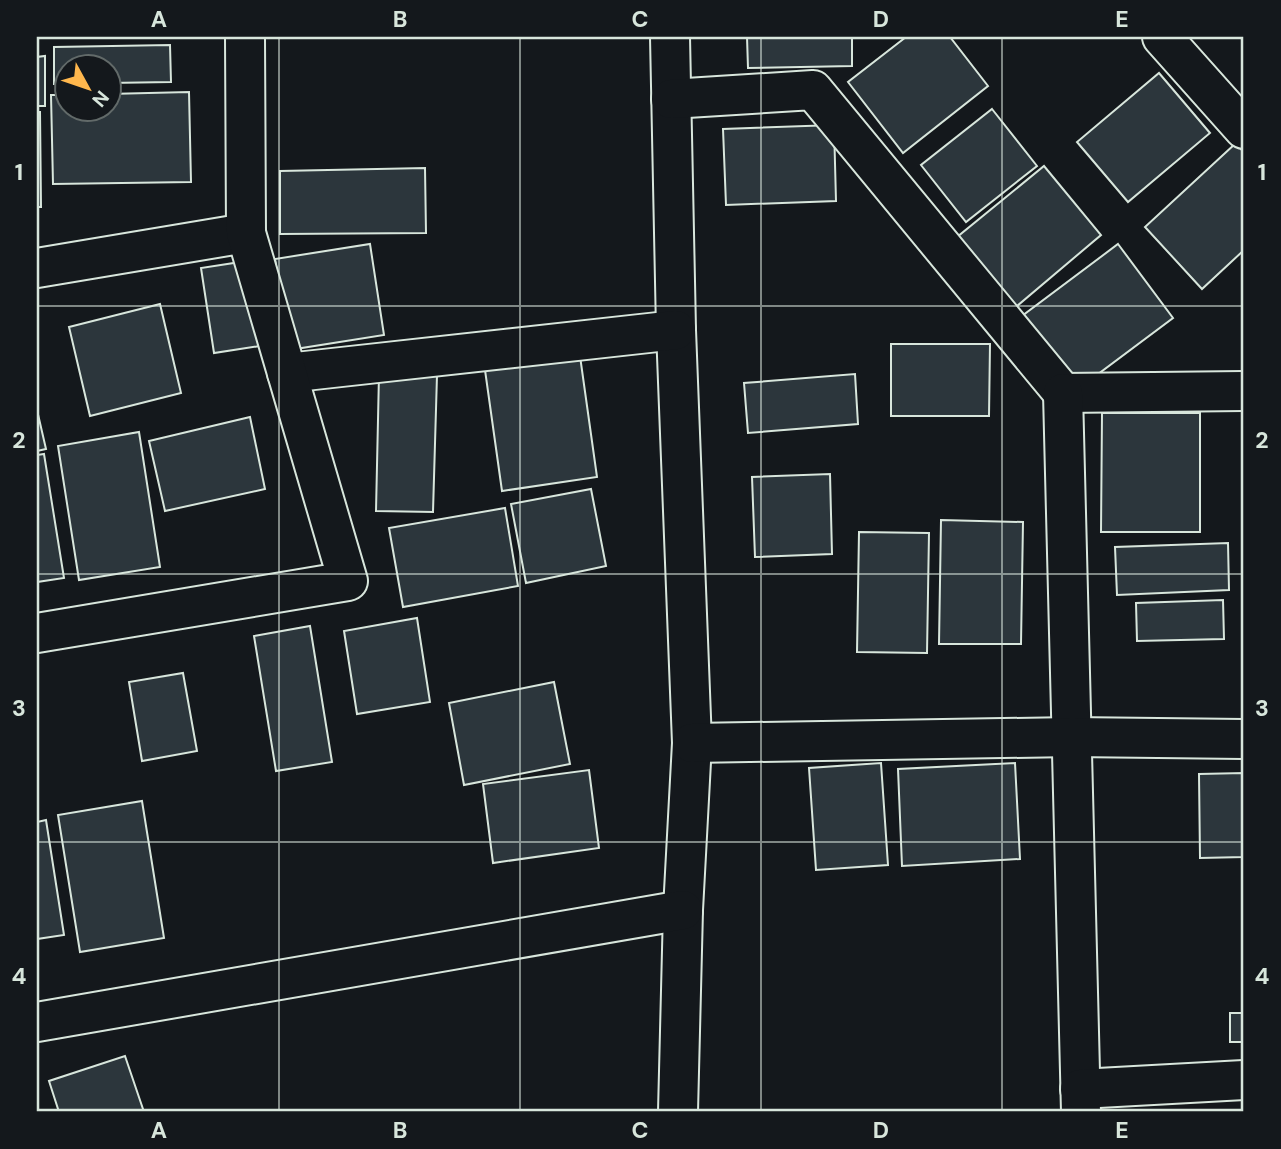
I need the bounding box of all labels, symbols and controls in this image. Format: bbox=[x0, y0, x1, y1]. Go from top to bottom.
text: A bbox=[151, 4, 167, 34]
text: B bbox=[393, 4, 407, 34]
text: C bbox=[632, 4, 648, 34]
text: D bbox=[873, 4, 889, 34]
text: E bbox=[1115, 4, 1129, 34]
north arrow bbox=[52, 52, 122, 122]
text: N bbox=[87, 85, 115, 112]
text: 1 bbox=[15, 157, 23, 187]
text: 1 bbox=[1258, 157, 1266, 187]
text: 2 bbox=[12, 425, 26, 455]
text: 2 bbox=[1255, 425, 1269, 455]
text: 3 bbox=[12, 693, 26, 723]
text: 3 bbox=[1255, 693, 1269, 723]
text: 4 bbox=[12, 961, 27, 991]
text: 4 bbox=[1255, 961, 1270, 991]
text: A bbox=[151, 1115, 167, 1145]
text: B bbox=[393, 1115, 407, 1145]
text: C bbox=[632, 1115, 648, 1145]
text: D bbox=[873, 1115, 889, 1145]
text: E bbox=[1115, 1115, 1129, 1145]

